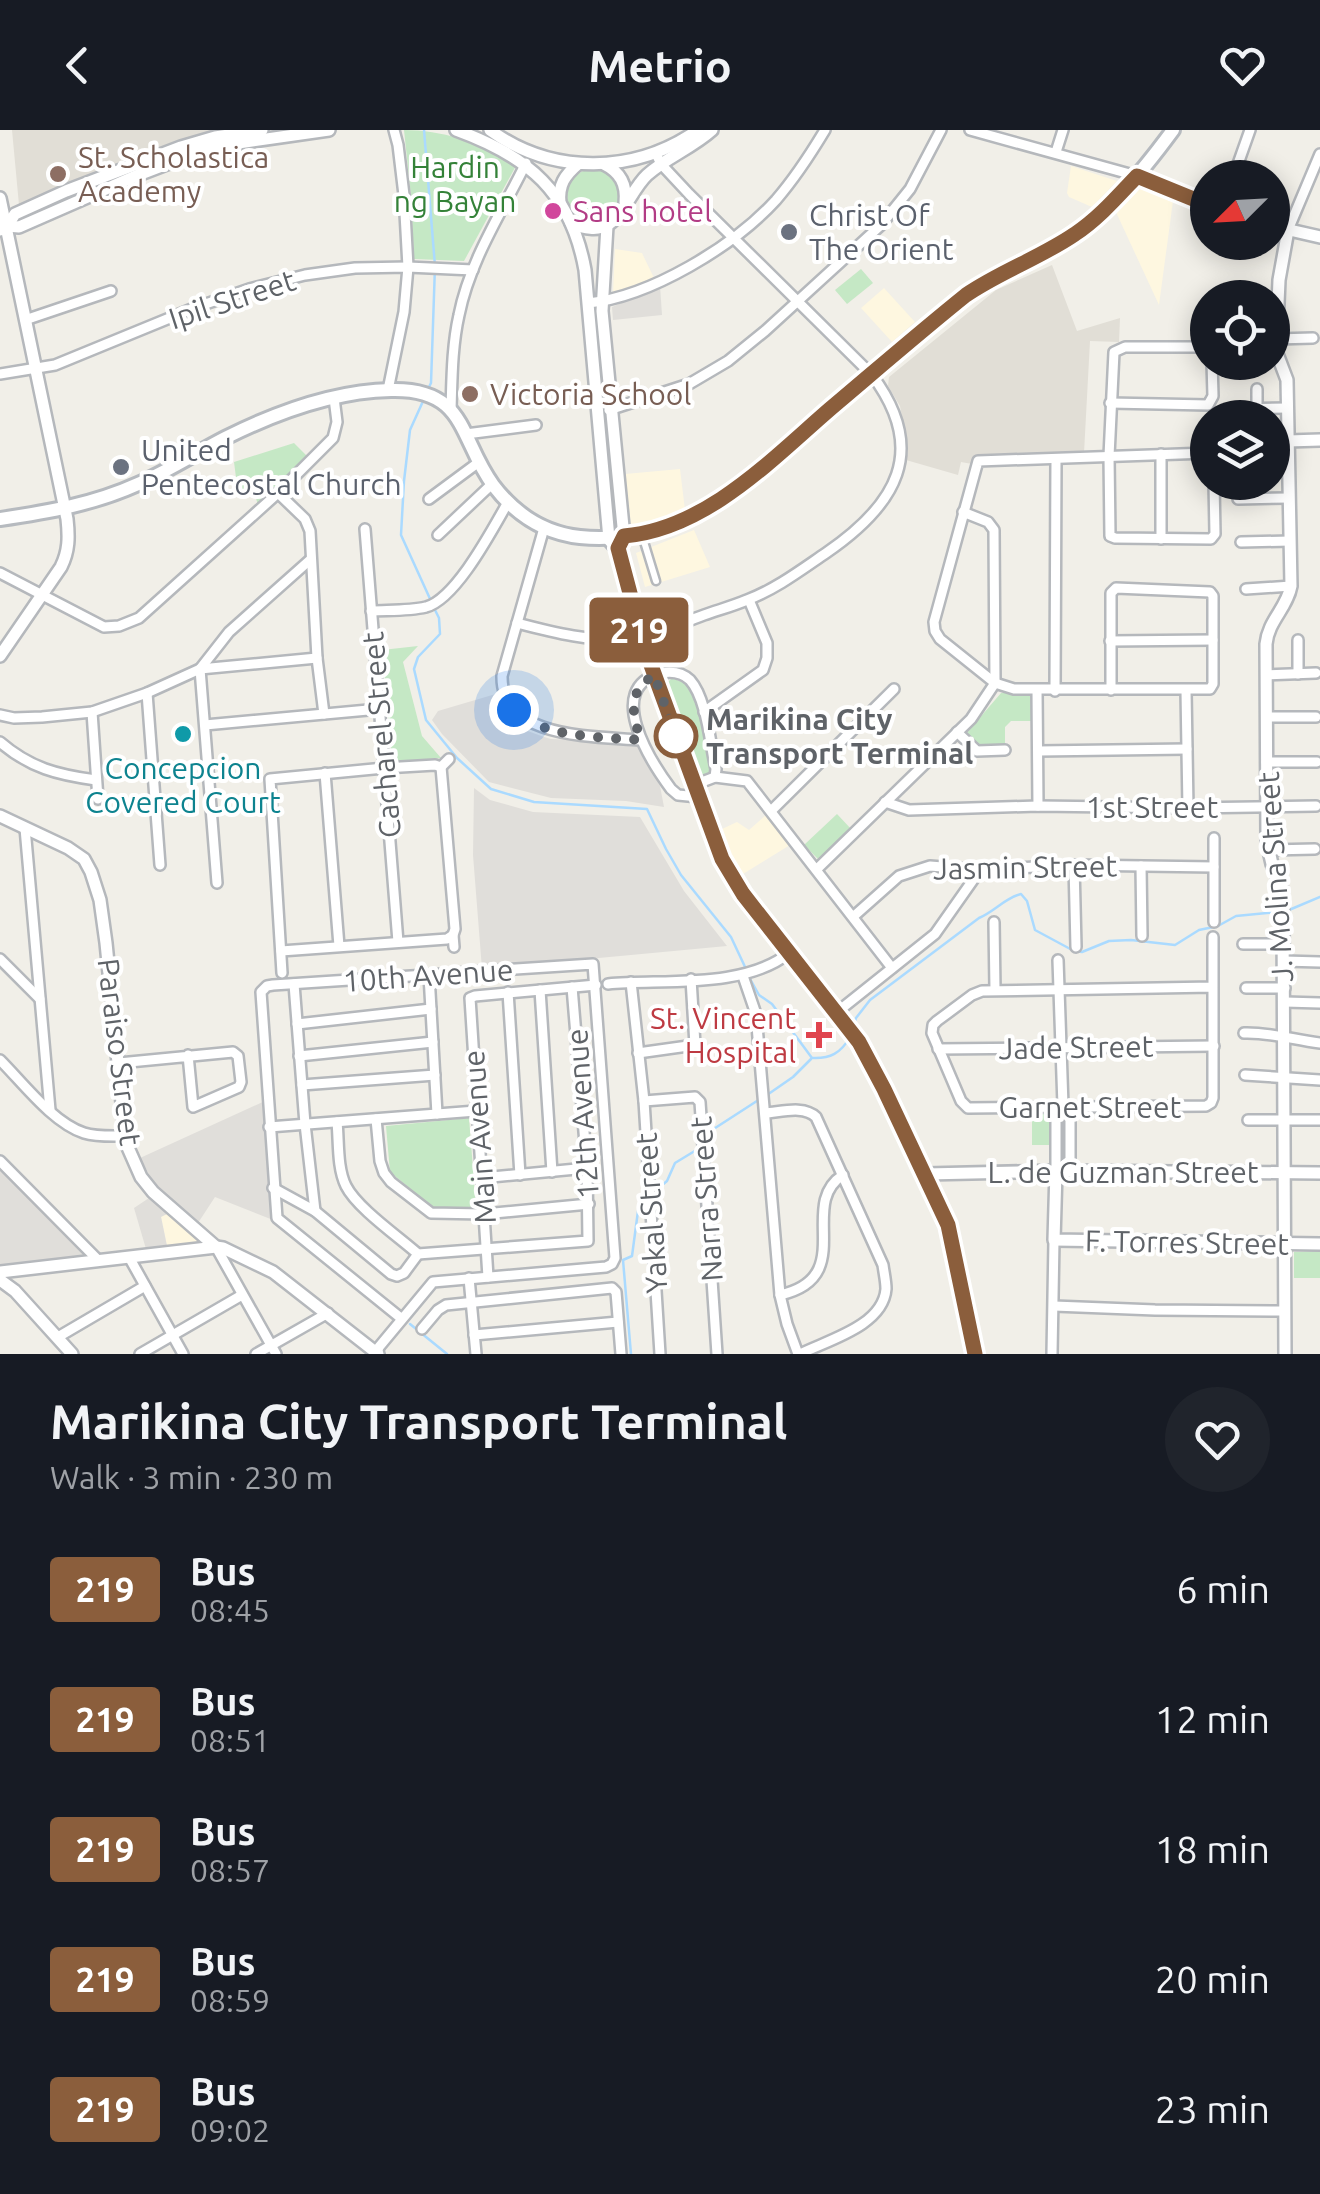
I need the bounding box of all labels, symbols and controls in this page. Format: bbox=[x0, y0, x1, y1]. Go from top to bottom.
icon: back bbox=[50, 38, 105, 93]
icon: heart bbox=[1215, 38, 1270, 93]
text: Metrio bbox=[588, 40, 732, 91]
place label: St. Scholastica Academy bbox=[78, 140, 269, 208]
park label: Hardin ng Bayan bbox=[394, 150, 516, 218]
north arrow bbox=[1190, 160, 1290, 260]
map controls bbox=[1190, 160, 1290, 500]
marker: St. Scholastica Academy bbox=[47, 163, 69, 185]
place label: Sans hotel bbox=[573, 194, 712, 228]
place label: Christ Of The Orient bbox=[809, 198, 954, 266]
marker: Sans hotel bbox=[542, 200, 564, 222]
marker: Christ Of The Orient bbox=[778, 221, 800, 243]
street label: Ipil Street bbox=[164, 263, 300, 335]
button: locate bbox=[1190, 280, 1290, 380]
place label: Victoria School bbox=[490, 377, 691, 411]
marker: Victoria School bbox=[459, 383, 481, 405]
button: layers bbox=[1190, 400, 1290, 500]
place label: United Pentecostal Church bbox=[141, 433, 402, 501]
marker: United Pentecostal Church bbox=[110, 456, 132, 478]
line badge: 219 bbox=[582, 598, 696, 662]
text: 219 bbox=[609, 610, 669, 650]
street label: Cacharel Street bbox=[355, 630, 407, 839]
your location bbox=[489, 685, 539, 735]
place label: Marikina City Transport Terminal bbox=[706, 702, 973, 770]
marker: Marikina City Transport Terminal bbox=[655, 715, 697, 757]
marker: Concepcion Covered Court bbox=[172, 723, 194, 745]
place label: Concepcion Covered Court bbox=[85, 751, 281, 819]
street label: J. Molina Street bbox=[1251, 770, 1299, 983]
street label: 1st Street bbox=[1086, 790, 1218, 824]
street label: Jasmin Street bbox=[933, 848, 1118, 886]
street label: 10th Avenue bbox=[342, 952, 514, 998]
street label: Paraiso Street bbox=[92, 956, 148, 1148]
place label: St. Vincent Hospital bbox=[650, 1001, 796, 1069]
marker: St. Vincent Hospital bbox=[806, 1022, 832, 1048]
street label: 12th Avenue bbox=[559, 1028, 605, 1200]
street label: Jade Street bbox=[998, 1029, 1154, 1065]
street label: Main Avenue bbox=[456, 1049, 502, 1225]
street label: Garnet Street bbox=[999, 1090, 1182, 1124]
street label: Narra Street bbox=[683, 1115, 729, 1283]
street label: Yakal Street bbox=[628, 1131, 674, 1294]
street label: L. de Guzman Street bbox=[987, 1155, 1259, 1189]
street label: F. Torres Street bbox=[1085, 1223, 1290, 1261]
button: heart bbox=[1165, 1387, 1270, 1492]
text: Marikina City Transport Terminal bbox=[50, 1394, 787, 1448]
text: Walk · 3 min · 230 m bbox=[50, 1459, 333, 1495]
text: Bus bbox=[190, 1550, 255, 1592]
text: 6 min bbox=[1176, 1568, 1270, 1610]
text: 219 bbox=[75, 1569, 135, 1609]
text: 08:45 bbox=[190, 1592, 270, 1628]
text: Bus bbox=[190, 1680, 255, 1722]
text: 12 min bbox=[1155, 1698, 1270, 1740]
text: 219 bbox=[75, 1699, 135, 1739]
text: 08:51 bbox=[190, 1722, 270, 1758]
text: Bus bbox=[190, 1810, 255, 1852]
text: 18 min bbox=[1155, 1828, 1270, 1870]
text: 219 bbox=[75, 1829, 135, 1869]
text: 08:57 bbox=[190, 1852, 270, 1888]
text: Bus bbox=[190, 1940, 255, 1982]
text: 20 min bbox=[1155, 1958, 1270, 2000]
text: 219 bbox=[75, 1959, 135, 1999]
text: 08:59 bbox=[190, 1982, 270, 2018]
text: Bus bbox=[190, 2070, 255, 2112]
text: 23 min bbox=[1155, 2088, 1270, 2130]
text: 219 bbox=[75, 2089, 135, 2129]
text: 09:02 bbox=[190, 2112, 270, 2148]

